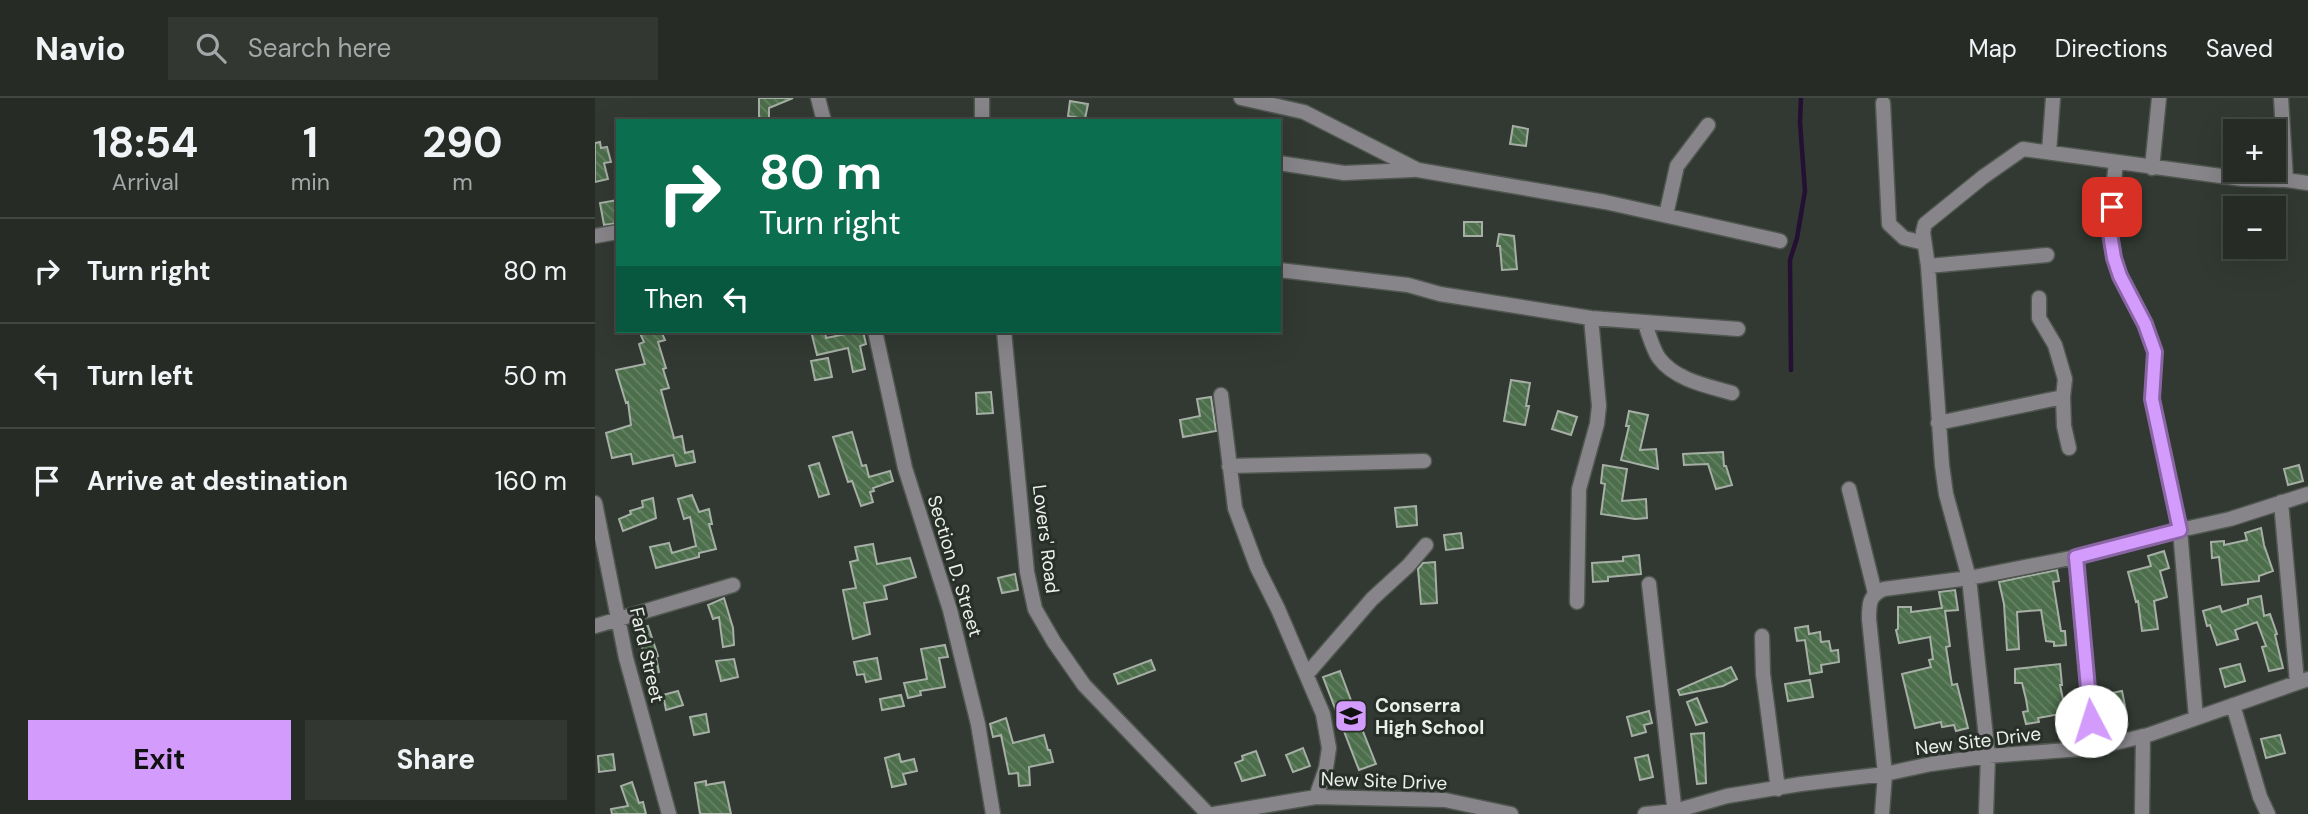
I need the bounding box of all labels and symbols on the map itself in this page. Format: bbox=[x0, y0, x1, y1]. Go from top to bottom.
pin bbox=[2082, 177, 2142, 237]
street label: Lovers' Road bbox=[1027, 483, 1065, 595]
street label: Section D. Street bbox=[922, 492, 988, 640]
street label: Fard Street bbox=[624, 605, 670, 705]
position arrow bbox=[2054, 684, 2128, 758]
place label: Conserra High School bbox=[1375, 693, 1484, 740]
school or university icon: Conserra High School bbox=[1332, 697, 1370, 735]
street label: New Site Drive bbox=[1914, 721, 2042, 761]
street label: New Site Drive bbox=[1320, 766, 1448, 796]

